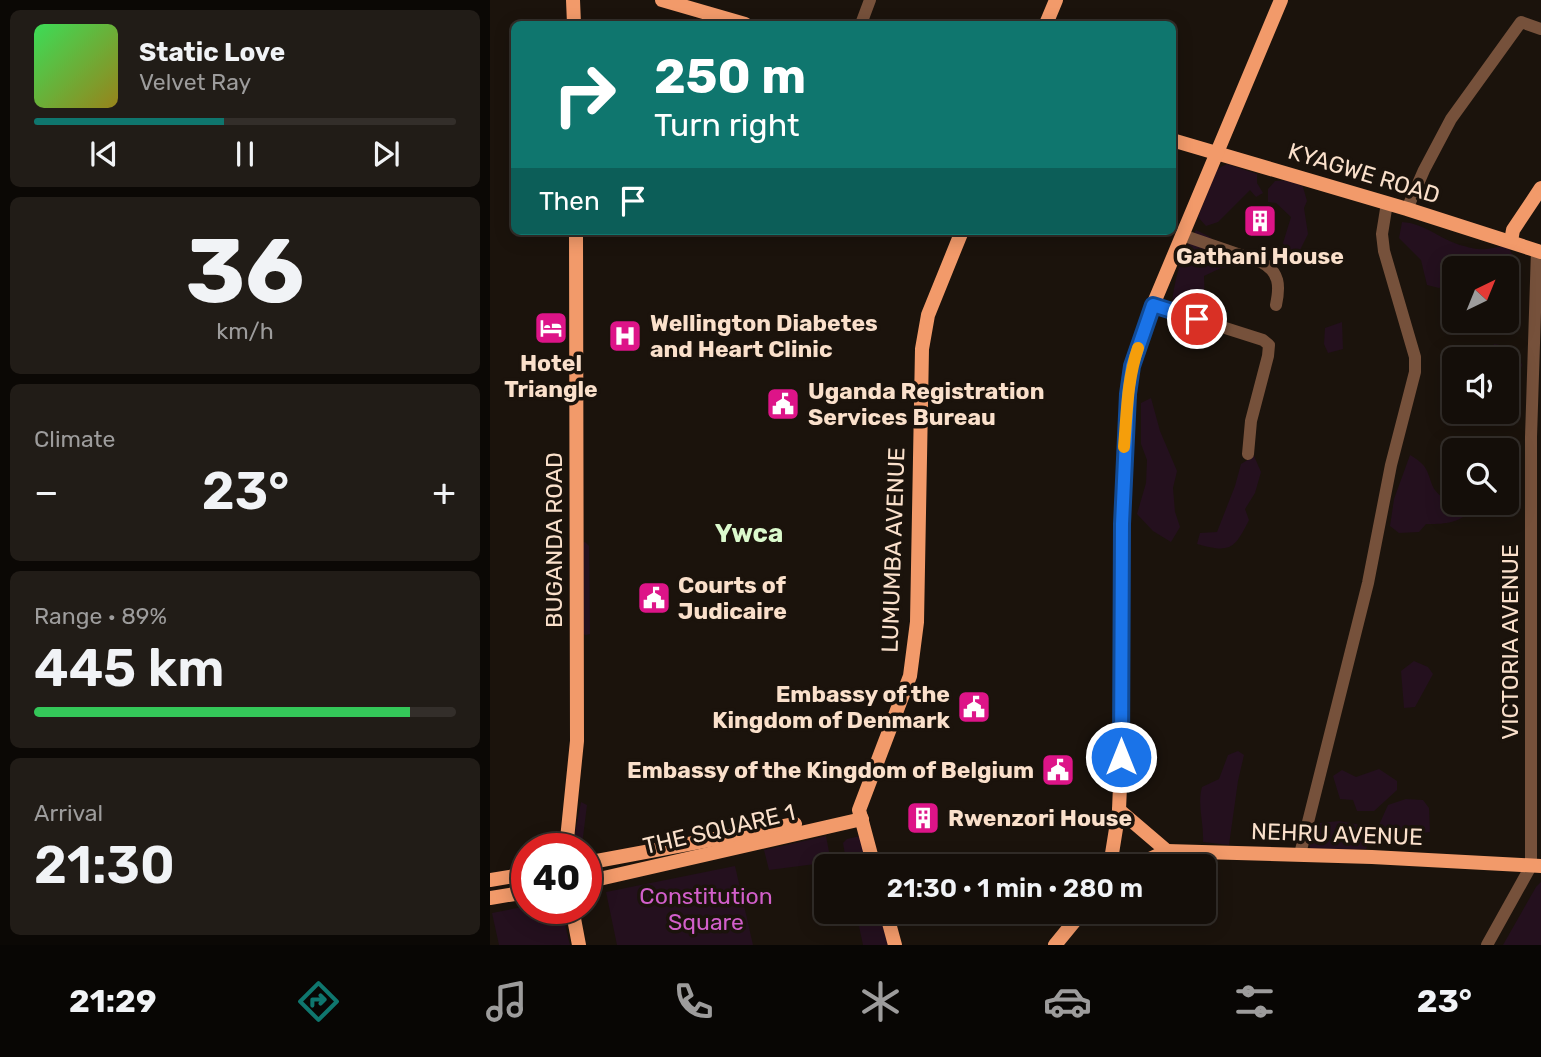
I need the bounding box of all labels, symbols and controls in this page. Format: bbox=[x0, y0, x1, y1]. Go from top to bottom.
text: Static Love bbox=[139, 37, 285, 68]
text: 250 m bbox=[654, 47, 806, 105]
icon: right bbox=[539, 49, 630, 140]
text: Velvet Ray bbox=[139, 68, 251, 96]
text: Turn right bbox=[654, 106, 799, 144]
icon: previous bbox=[85, 135, 123, 173]
icon: pause bbox=[226, 135, 264, 173]
icon: next bbox=[367, 135, 405, 173]
street label: KYAGWE ROAD bbox=[1285, 137, 1443, 209]
icon: arrive bbox=[614, 182, 652, 220]
text: Then bbox=[539, 186, 600, 217]
building icon: Gathani House bbox=[1241, 202, 1279, 240]
text: 36 bbox=[185, 217, 305, 325]
place label: Gathani House bbox=[1176, 242, 1344, 270]
north arrow bbox=[1442, 256, 1519, 332]
map controls bbox=[1442, 256, 1519, 515]
pin bbox=[1167, 289, 1227, 349]
icon: arrive bbox=[1178, 300, 1216, 338]
hotel icon: Hotel Triangle bbox=[532, 309, 570, 347]
place label: Wellington Diabetes and Heart Clinic bbox=[650, 309, 878, 363]
text: km/h bbox=[216, 317, 274, 345]
hospital icon: Wellington Diabetes and Heart Clinic bbox=[606, 317, 644, 355]
button: sound bbox=[1442, 347, 1519, 424]
place label: Hotel Triangle bbox=[504, 349, 598, 403]
place label: Uganda Registration Services Bureau bbox=[808, 377, 1044, 431]
public building icon: Uganda Registration Services Bureau bbox=[764, 385, 802, 423]
text: Climate bbox=[34, 425, 115, 453]
button: search bbox=[1442, 438, 1519, 515]
street label: LUMUMBA AVENUE bbox=[875, 447, 911, 653]
street label: BUGANDA ROAD bbox=[540, 452, 568, 628]
text: 23° bbox=[202, 460, 289, 522]
text: − bbox=[34, 469, 59, 515]
text: + bbox=[432, 469, 456, 515]
district label: Ywca bbox=[715, 518, 783, 549]
street label: VICTORIA AVENUE bbox=[1496, 544, 1524, 740]
place label: Courts of Judicaire bbox=[678, 571, 787, 625]
public building icon: Courts of Judicaire bbox=[635, 579, 673, 617]
text: Range · 89% bbox=[34, 602, 167, 630]
text: 445 km bbox=[34, 637, 224, 699]
place label: Embassy of the Kingdom of Denmark bbox=[712, 680, 951, 734]
public building icon: Embassy of the Kingdom of Denmark bbox=[955, 688, 993, 726]
position arrow bbox=[1084, 720, 1158, 794]
public building icon: Embassy of the Kingdom of Belgium bbox=[1039, 751, 1077, 789]
place label: Embassy of the Kingdom of Belgium bbox=[627, 756, 1034, 784]
street label: THE SQUARE 1 bbox=[640, 798, 798, 860]
text: Arrival bbox=[34, 799, 103, 827]
building icon: Rwenzori House bbox=[904, 799, 942, 837]
place label: Rwenzori House bbox=[948, 804, 1132, 832]
street label: NEHRU AVENUE bbox=[1251, 817, 1423, 851]
speed limit sign: 40 bbox=[511, 833, 602, 924]
text: 21:30 bbox=[34, 834, 175, 896]
text: 21:30 · 1 min · 280 m bbox=[887, 873, 1143, 904]
park label: Constitution Square bbox=[639, 882, 773, 936]
icon: directions bbox=[294, 977, 343, 1026]
icon: music bbox=[482, 977, 531, 1026]
icon: phone bbox=[669, 977, 718, 1026]
icon: climate bbox=[856, 977, 905, 1026]
icon: car bbox=[1043, 977, 1092, 1026]
icon: filters bbox=[1230, 977, 1279, 1026]
text: 21:29 bbox=[69, 982, 156, 1020]
text: 23° bbox=[1417, 982, 1472, 1020]

